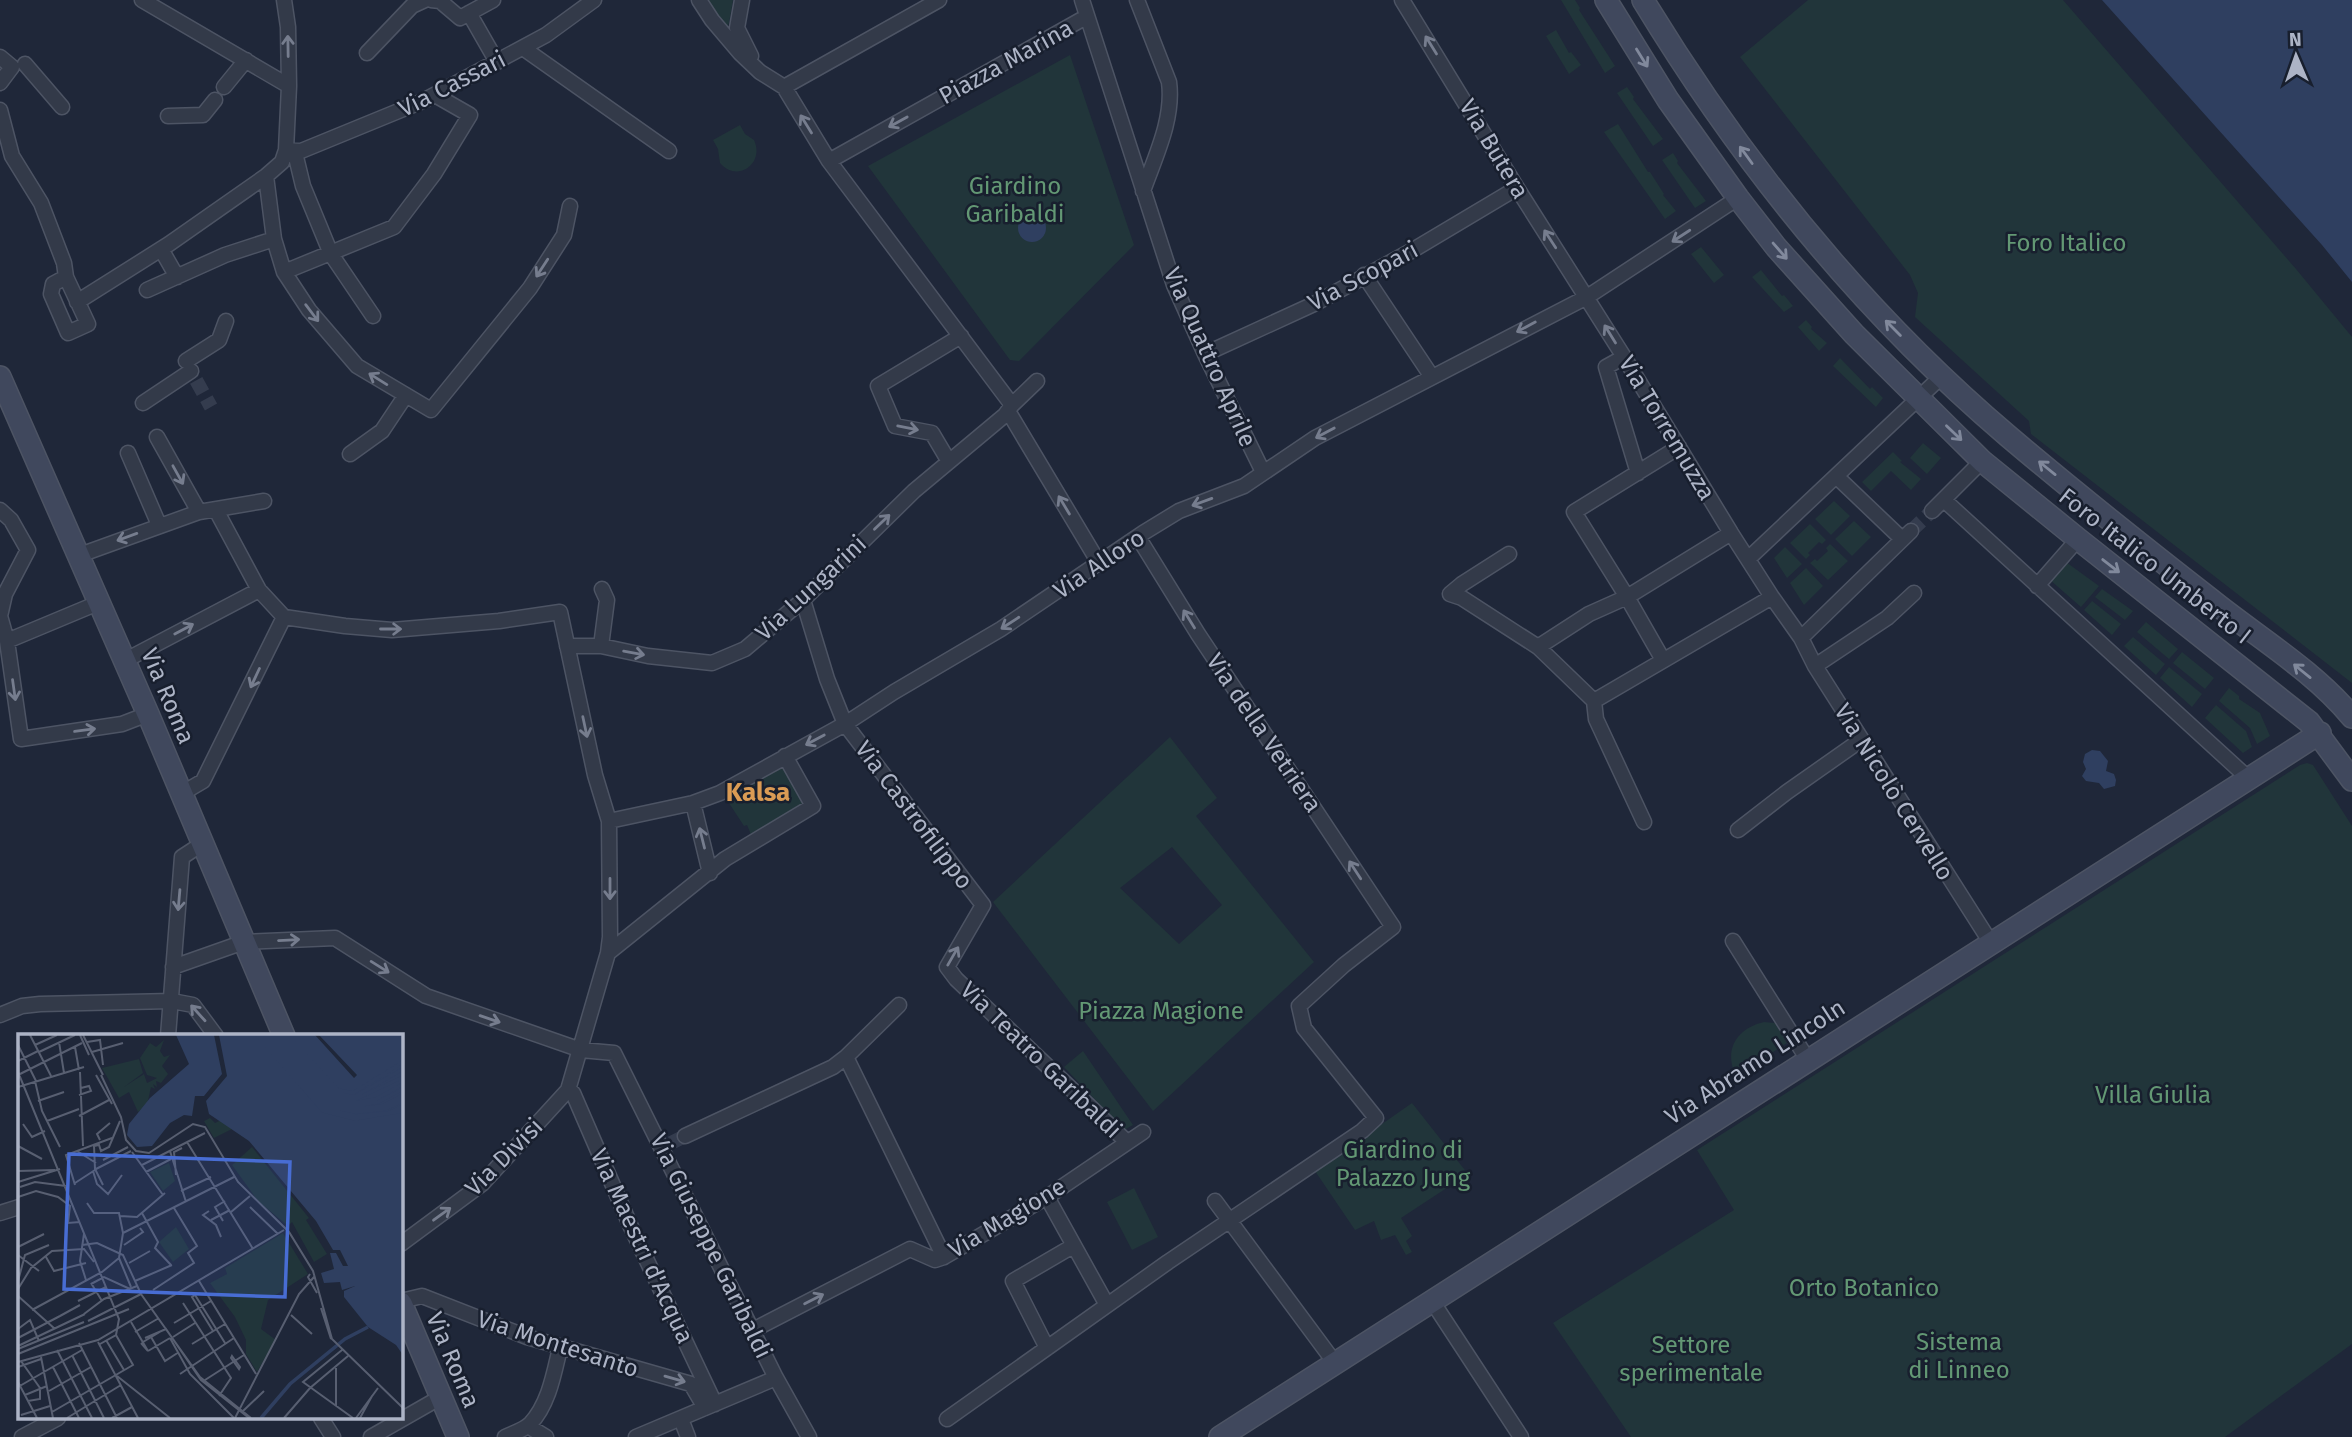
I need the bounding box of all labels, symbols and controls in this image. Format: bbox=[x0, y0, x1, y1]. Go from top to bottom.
street label: Piazza Marina bbox=[934, 14, 1078, 110]
north arrow bbox=[2261, 21, 2331, 91]
text: N bbox=[2289, 28, 2302, 51]
one-way arrow bbox=[282, 34, 295, 57]
one-way arrow bbox=[1423, 36, 1437, 56]
street label: Via Cassari bbox=[394, 45, 510, 123]
one-way arrow bbox=[1635, 48, 1649, 68]
street label: Via Butera bbox=[1453, 94, 1535, 204]
one-way arrow bbox=[799, 115, 814, 134]
one-way arrow bbox=[889, 115, 909, 129]
one-way arrow bbox=[1738, 146, 1753, 165]
park label: Giardino Garibaldi bbox=[965, 172, 1065, 228]
one-way arrow bbox=[1672, 229, 1691, 243]
park label: Foro Italico bbox=[2005, 229, 2127, 257]
one-way arrow bbox=[1543, 230, 1558, 249]
street label: Via Scopari bbox=[1303, 235, 1423, 317]
one-way arrow bbox=[1772, 242, 1788, 260]
one-way arrow bbox=[535, 257, 549, 277]
street label: Via Quattro Aprile bbox=[1158, 263, 1262, 451]
one-way arrow bbox=[304, 303, 319, 322]
one-way arrow bbox=[1885, 320, 1902, 337]
one-way arrow bbox=[1516, 321, 1537, 334]
one-way arrow bbox=[1603, 325, 1617, 345]
street label: Via Torremuzza bbox=[1613, 351, 1721, 505]
one-way arrow bbox=[369, 372, 388, 387]
one-way arrow bbox=[896, 422, 919, 435]
one-way arrow bbox=[1945, 425, 1962, 442]
one-way arrow bbox=[1315, 426, 1335, 440]
one-way arrow bbox=[2039, 460, 2057, 476]
one-way arrow bbox=[171, 464, 185, 484]
street label: Foro Italico Umberto I bbox=[2053, 482, 2257, 650]
one-way arrow bbox=[1057, 495, 1071, 515]
one-way arrow bbox=[1192, 497, 1214, 510]
one-way arrow bbox=[873, 513, 890, 530]
street label: Via Alloro bbox=[1048, 523, 1150, 605]
street label: Via Lungarini bbox=[750, 530, 872, 646]
one-way arrow bbox=[117, 532, 139, 544]
one-way arrow bbox=[2102, 558, 2120, 574]
one-way arrow bbox=[1181, 610, 1195, 630]
one-way arrow bbox=[1001, 616, 1020, 630]
one-way arrow bbox=[174, 622, 194, 636]
one-way arrow bbox=[379, 622, 402, 636]
street label: Via Roma bbox=[135, 644, 201, 748]
one-way arrow bbox=[622, 647, 645, 660]
street label: Via della Vetriera bbox=[1201, 648, 1327, 818]
one-way arrow bbox=[2294, 663, 2312, 678]
one-way arrow bbox=[248, 667, 261, 688]
one-way arrow bbox=[8, 678, 21, 701]
street label: Via Nicolò Cervello bbox=[1828, 698, 1960, 886]
one-way arrow bbox=[578, 715, 592, 738]
one-way arrow bbox=[73, 723, 96, 736]
one-way arrow bbox=[805, 734, 826, 748]
street label: Via Castrofilippo bbox=[849, 735, 979, 895]
district label: Kalsa bbox=[726, 777, 790, 808]
one-way arrow bbox=[694, 827, 708, 850]
one-way arrow bbox=[1348, 861, 1362, 880]
one-way arrow bbox=[603, 878, 617, 901]
one-way arrow bbox=[172, 888, 185, 911]
one-way arrow bbox=[278, 934, 301, 947]
one-way arrow bbox=[946, 947, 960, 967]
one-way arrow bbox=[370, 960, 390, 974]
street label: Via Teatro Garibaldi bbox=[955, 976, 1127, 1144]
street label: Via Abramo Lincoln bbox=[1660, 993, 1850, 1131]
park label: Piazza Magione bbox=[1078, 997, 1244, 1025]
one-way arrow bbox=[190, 1004, 206, 1022]
one-way arrow bbox=[479, 1014, 501, 1026]
inset map bbox=[18, 1034, 402, 1420]
park label: Villa Giulia bbox=[2095, 1081, 2211, 1109]
street label: Via Divisi bbox=[459, 1112, 549, 1202]
street label: Via Giuseppe Garibaldi bbox=[644, 1129, 778, 1363]
park label: Giardino di Palazzo Jung bbox=[1336, 1136, 1471, 1192]
street label: Via Maestri d'Acqua bbox=[585, 1144, 699, 1348]
street label: Via Magione bbox=[943, 1172, 1071, 1264]
one-way arrow bbox=[432, 1207, 451, 1222]
park label: Orto Botanico bbox=[1789, 1274, 1939, 1302]
one-way arrow bbox=[803, 1291, 824, 1305]
street label: Via Montesanto bbox=[474, 1305, 642, 1383]
street label: Via Roma bbox=[420, 1308, 486, 1412]
park label: Sistema di Linneo bbox=[1908, 1328, 2010, 1384]
park label: Settore sperimentale bbox=[1619, 1331, 1763, 1387]
one-way arrow bbox=[664, 1374, 686, 1387]

